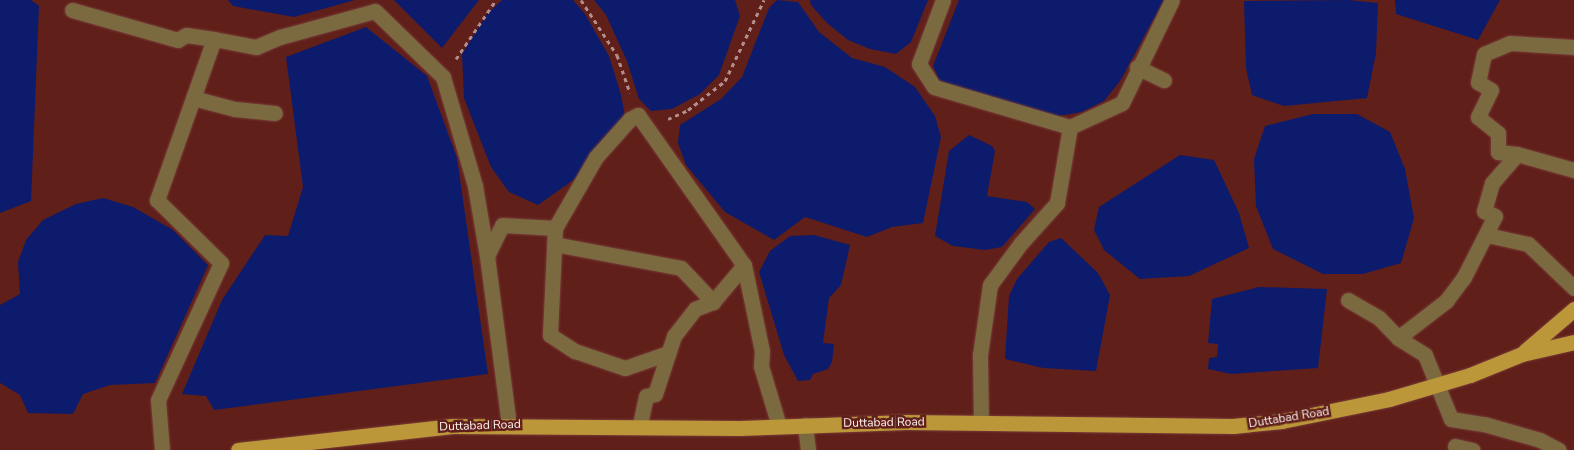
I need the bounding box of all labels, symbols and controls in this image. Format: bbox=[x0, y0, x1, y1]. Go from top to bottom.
street label: Duttabad Road bbox=[1248, 405, 1330, 431]
street label: Duttabad Road bbox=[843, 415, 925, 431]
street label: Duttabad Road bbox=[439, 417, 521, 435]

